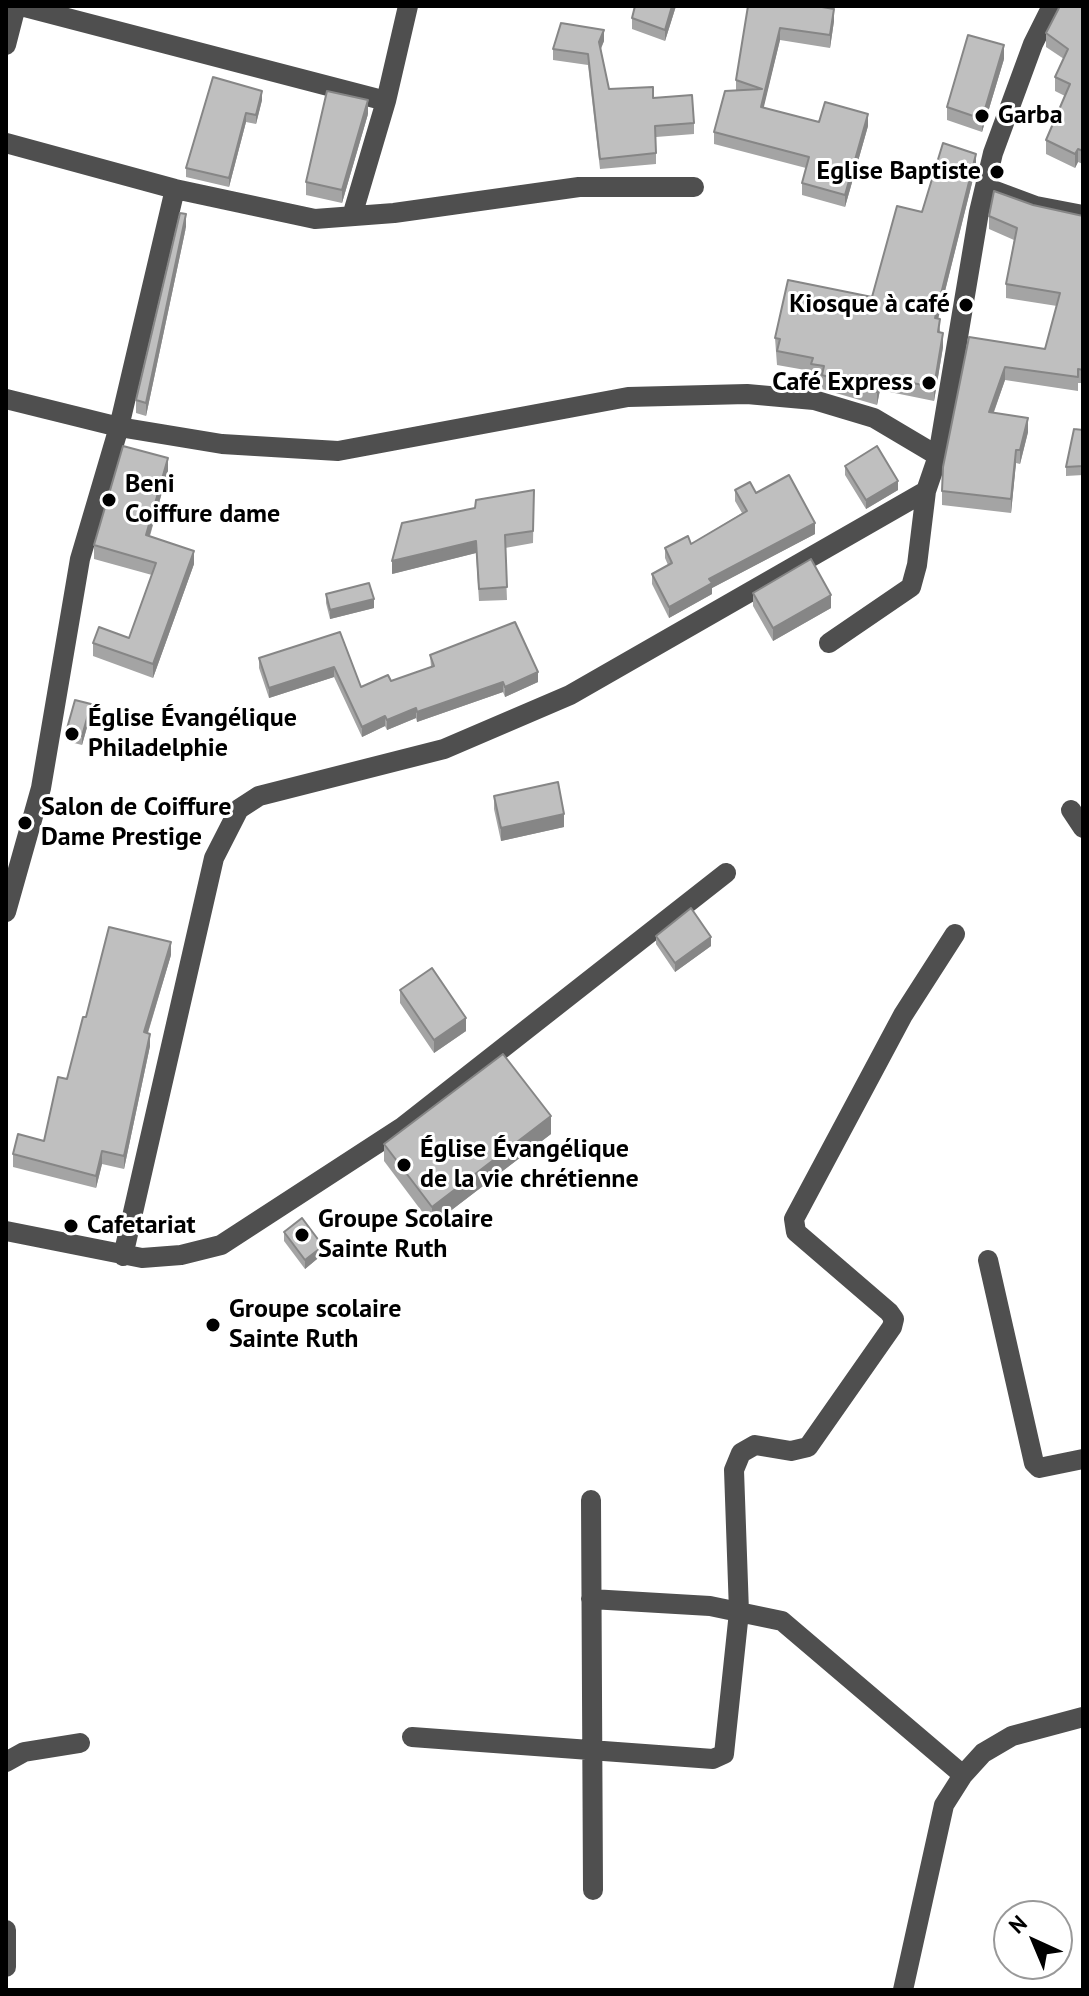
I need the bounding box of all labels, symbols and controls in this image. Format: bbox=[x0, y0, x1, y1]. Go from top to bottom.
place label: Garba bbox=[998, 100, 1063, 132]
marker: Garba bbox=[973, 107, 991, 125]
place label: Eglise Baptiste bbox=[817, 156, 981, 188]
marker: Eglise Baptiste bbox=[988, 163, 1006, 181]
place label: Kiosque à café bbox=[789, 289, 950, 321]
marker: Kiosque à café bbox=[957, 296, 975, 314]
place label: Café Express bbox=[772, 367, 913, 399]
marker: Café Express bbox=[920, 374, 938, 392]
place label: Beni Coiffure dame bbox=[125, 469, 280, 530]
marker: Beni Coiffure dame bbox=[100, 491, 118, 509]
place label: Église Évangélique Philadelphie bbox=[88, 703, 297, 764]
marker: Église Évangélique Philadelphie bbox=[63, 725, 81, 743]
place label: Salon de Coiffure Dame Prestige bbox=[41, 792, 231, 854]
marker: Salon de Coiffure Dame Prestige bbox=[16, 814, 34, 832]
place label: Église Évangélique de la vie chrétienne bbox=[420, 1134, 639, 1196]
marker: Église Évangélique de la vie chrétienne bbox=[395, 1156, 413, 1174]
place label: Groupe Scolaire Sainte Ruth bbox=[318, 1204, 493, 1266]
place label: Cafetariat bbox=[87, 1210, 196, 1242]
marker: Cafetariat bbox=[62, 1217, 80, 1235]
marker: Groupe Scolaire Sainte Ruth bbox=[293, 1226, 311, 1244]
place label: Groupe scolaire Sainte Ruth bbox=[229, 1294, 401, 1356]
marker: Groupe scolaire Sainte Ruth bbox=[204, 1316, 222, 1334]
north arrow bbox=[993, 1900, 1073, 1980]
text: N bbox=[1003, 1909, 1033, 1939]

